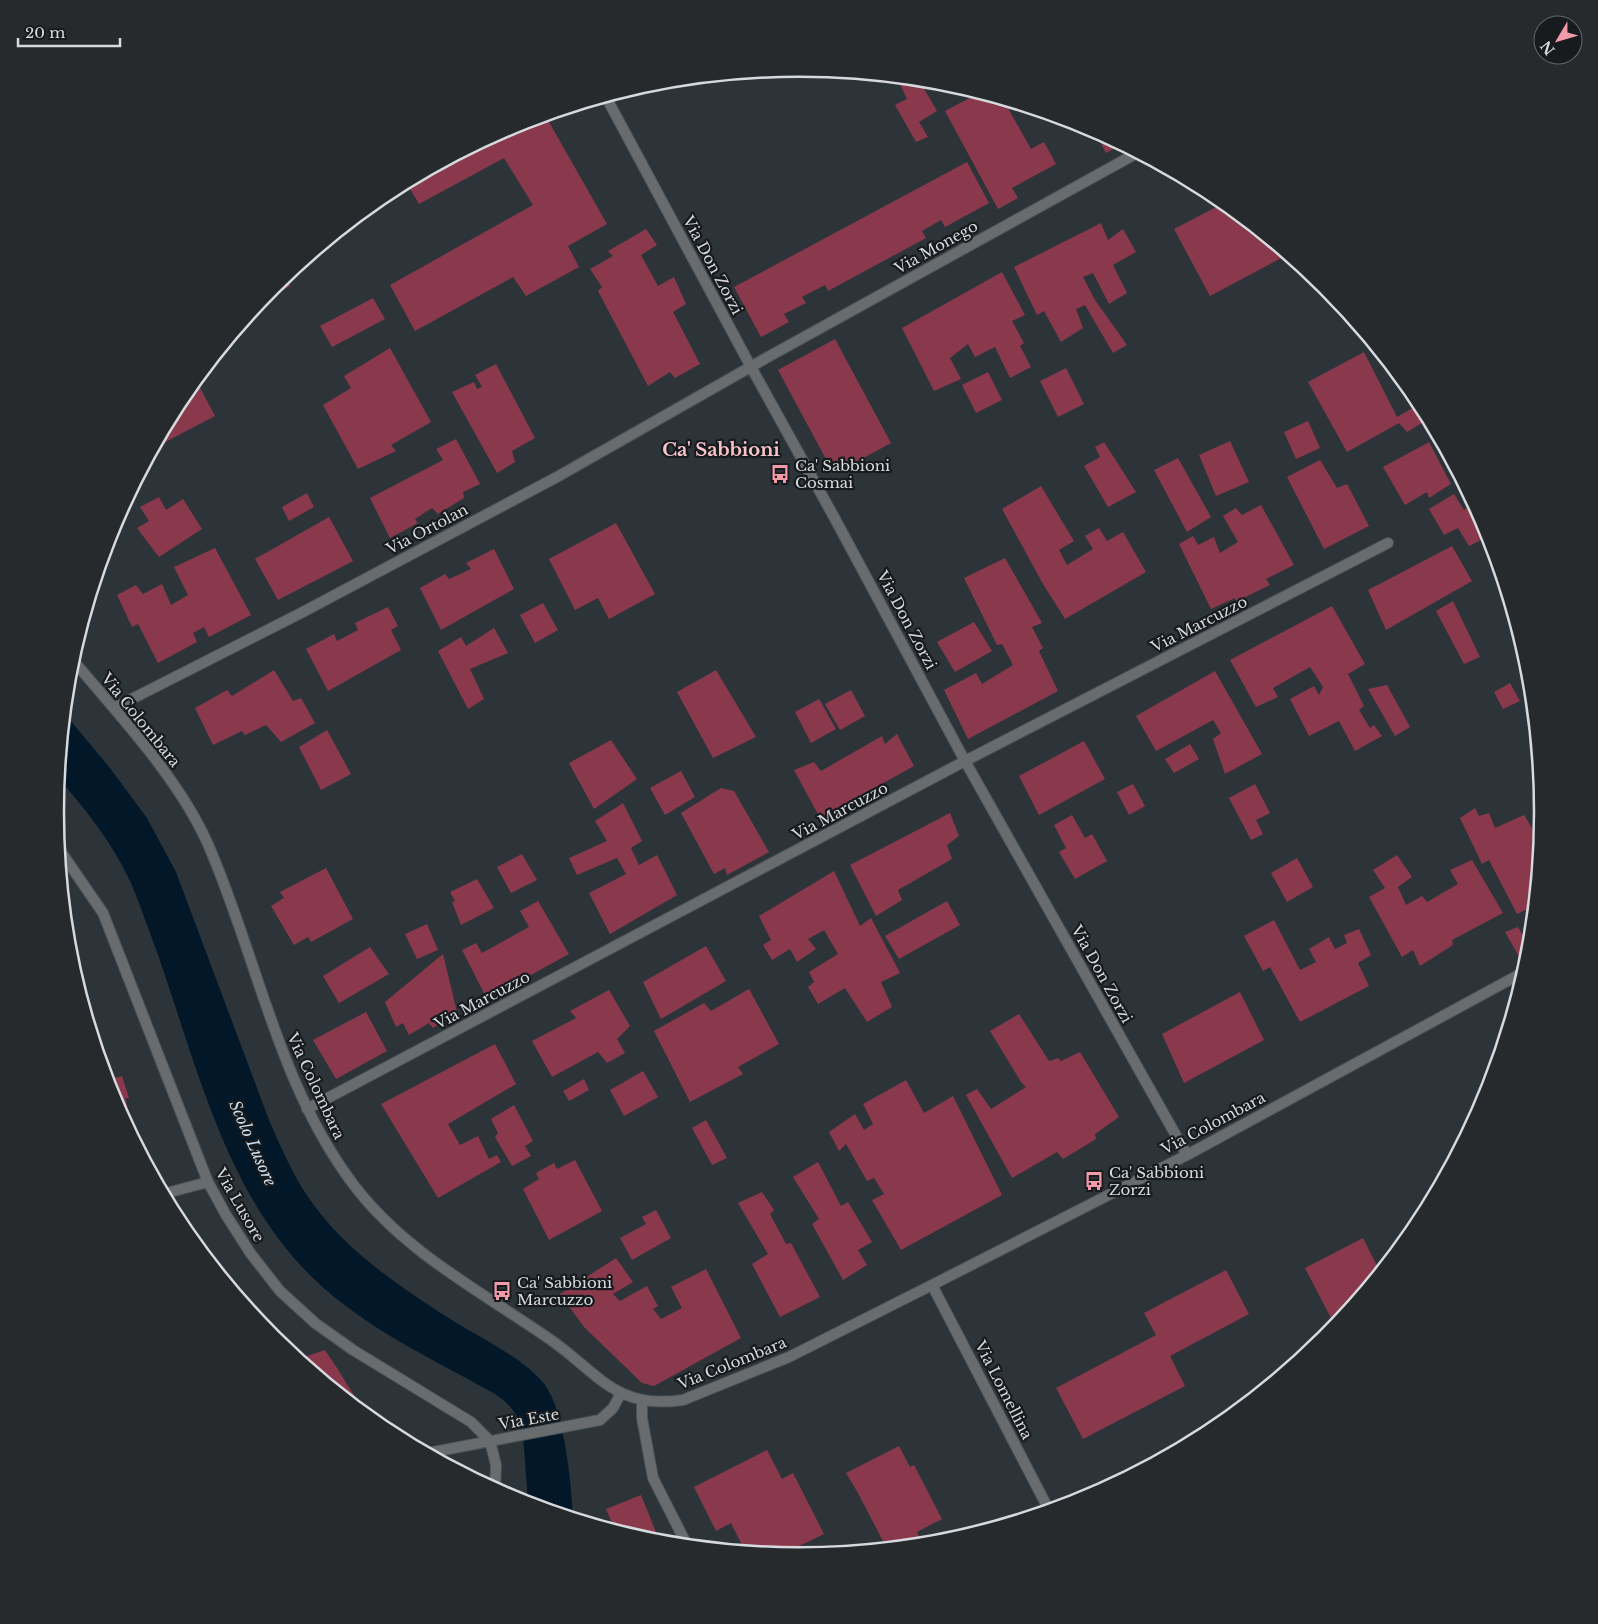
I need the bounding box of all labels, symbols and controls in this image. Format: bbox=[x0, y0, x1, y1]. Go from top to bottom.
scale bar bbox=[18, 15, 120, 47]
north arrow bbox=[1533, 15, 1583, 65]
text: 20 m bbox=[25, 23, 65, 42]
text: N bbox=[1537, 37, 1559, 59]
street label: Via Don Zorzi bbox=[679, 212, 747, 318]
street label: Via Monego bbox=[890, 216, 981, 278]
district label: Ca' Sabbioni bbox=[662, 439, 780, 461]
place label: Ca' Sabbioni Cosmai bbox=[795, 456, 890, 492]
bus stop icon: Ca' Sabbioni Cosmai bbox=[769, 463, 791, 485]
street label: Via Ortolan bbox=[382, 500, 471, 559]
street label: Via Don Zorzi bbox=[873, 567, 941, 673]
street label: Via Marcuzzo bbox=[1147, 592, 1250, 657]
street label: Via Colombara bbox=[97, 668, 185, 771]
street label: Via Marcuzzo bbox=[788, 778, 891, 845]
street label: Via Don Zorzi bbox=[1067, 921, 1137, 1026]
street label: Via Marcuzzo bbox=[430, 967, 533, 1034]
street label: Via Colombara bbox=[283, 1029, 349, 1143]
street label: Via Colombara bbox=[1157, 1087, 1269, 1159]
water label: Scolo Lusore bbox=[225, 1097, 281, 1190]
place label: Ca' Sabbioni Zorzi bbox=[1109, 1163, 1204, 1199]
street label: Via Lusore bbox=[211, 1164, 269, 1245]
bus stop icon: Ca' Sabbioni Zorzi bbox=[1083, 1170, 1105, 1192]
place label: Ca' Sabbioni Marcuzzo bbox=[517, 1273, 612, 1309]
bus stop icon: Ca' Sabbioni Marcuzzo bbox=[491, 1280, 513, 1302]
street label: Via Colombara bbox=[674, 1332, 790, 1394]
street label: Via Lomellina bbox=[971, 1337, 1037, 1443]
street label: Via Este bbox=[496, 1404, 561, 1434]

